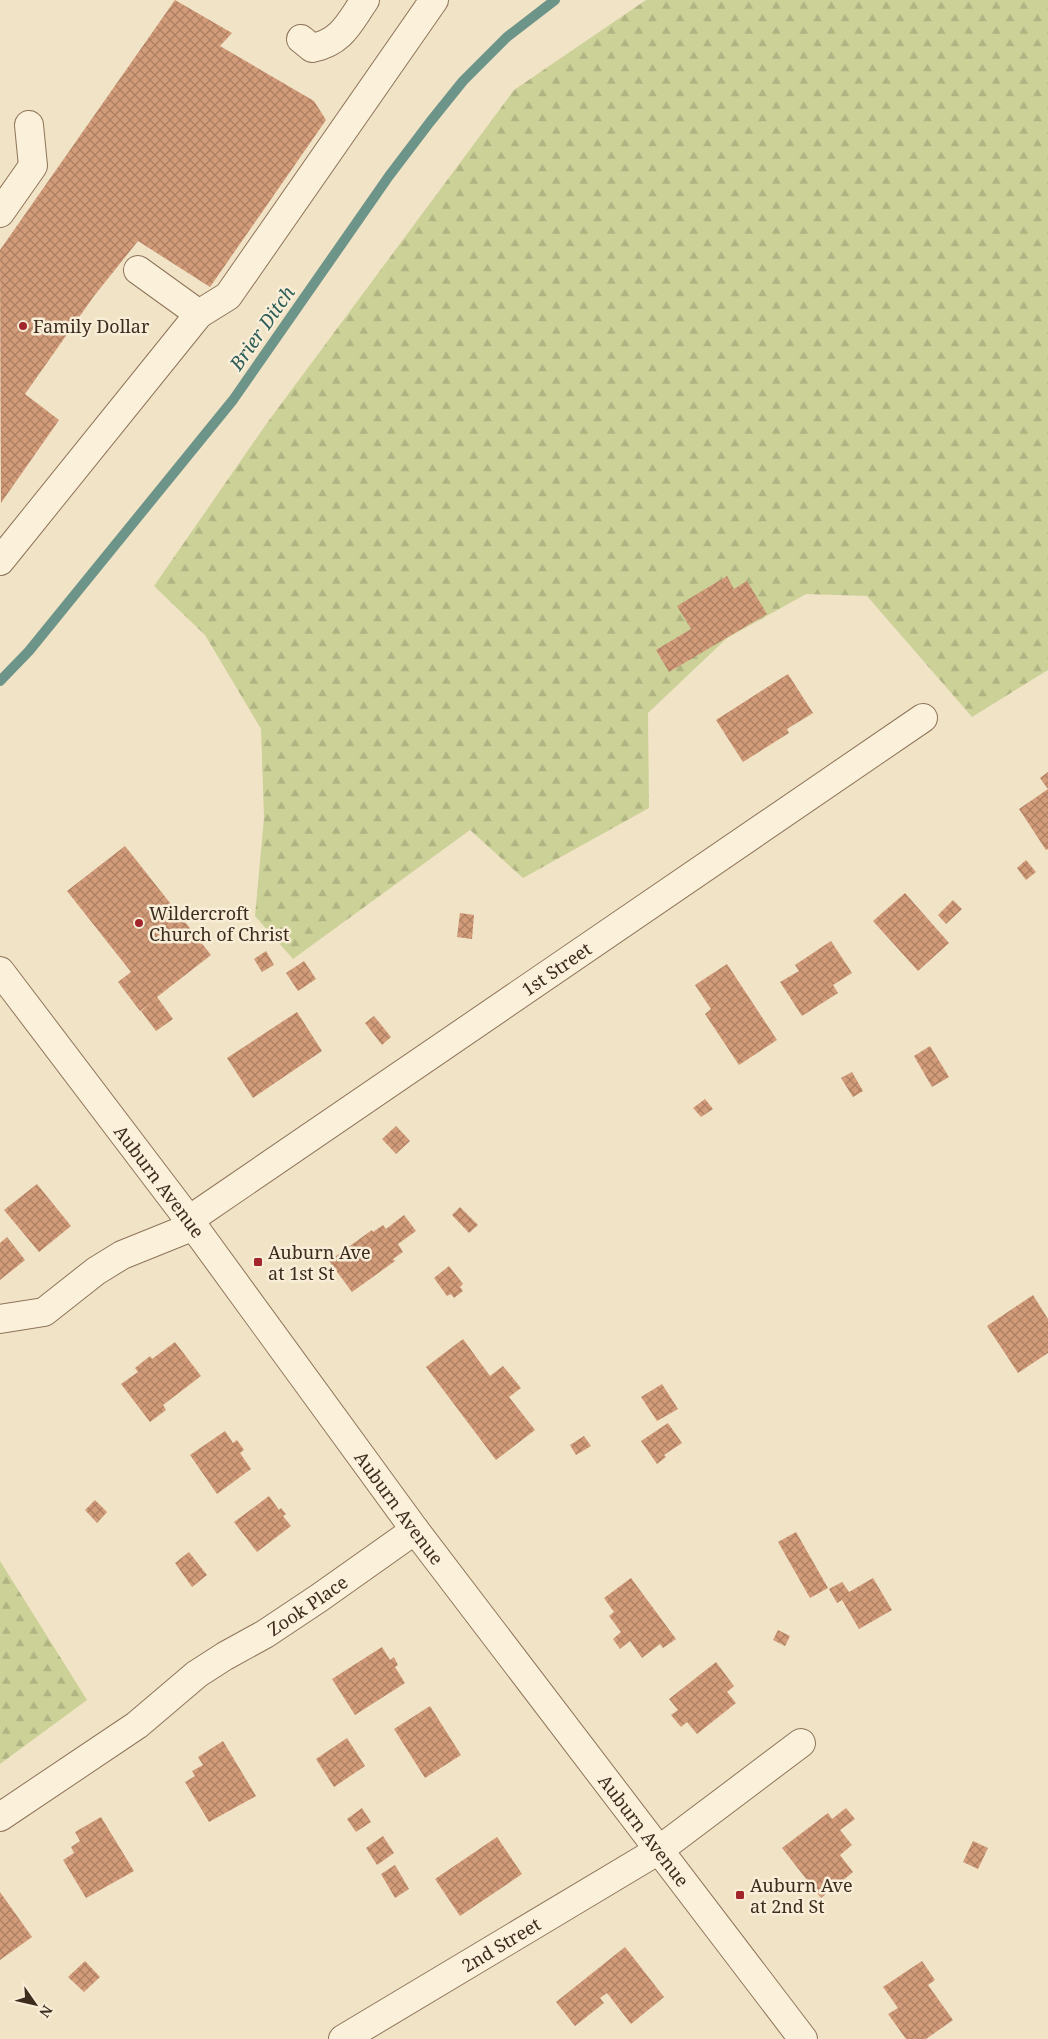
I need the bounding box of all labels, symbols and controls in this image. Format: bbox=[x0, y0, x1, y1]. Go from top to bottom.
water label: Brier Ditch bbox=[223, 280, 301, 376]
place label: Family Dollar bbox=[33, 314, 150, 338]
marker: Family Dollar bbox=[17, 320, 29, 332]
place label: Wildercroft Church of Christ bbox=[149, 901, 289, 946]
marker: Wildercroft Church of Christ bbox=[133, 917, 145, 929]
street label: 1st Street bbox=[517, 936, 596, 1001]
street label: Auburn Avenue bbox=[109, 1120, 210, 1243]
place label: Auburn Ave at 1st St bbox=[268, 1240, 371, 1285]
marker: Auburn Ave at 1st St bbox=[252, 1256, 264, 1268]
street label: Auburn Avenue bbox=[349, 1446, 449, 1569]
street label: Zook Place bbox=[263, 1570, 352, 1641]
street label: Auburn Avenue bbox=[593, 1769, 695, 1892]
place label: Auburn Ave at 2nd St bbox=[750, 1873, 853, 1918]
marker: Auburn Ave at 2nd St bbox=[734, 1889, 746, 1901]
street label: 2nd Street bbox=[457, 1912, 545, 1977]
north arrow bbox=[10, 1979, 60, 2029]
text: N bbox=[35, 2002, 57, 2021]

